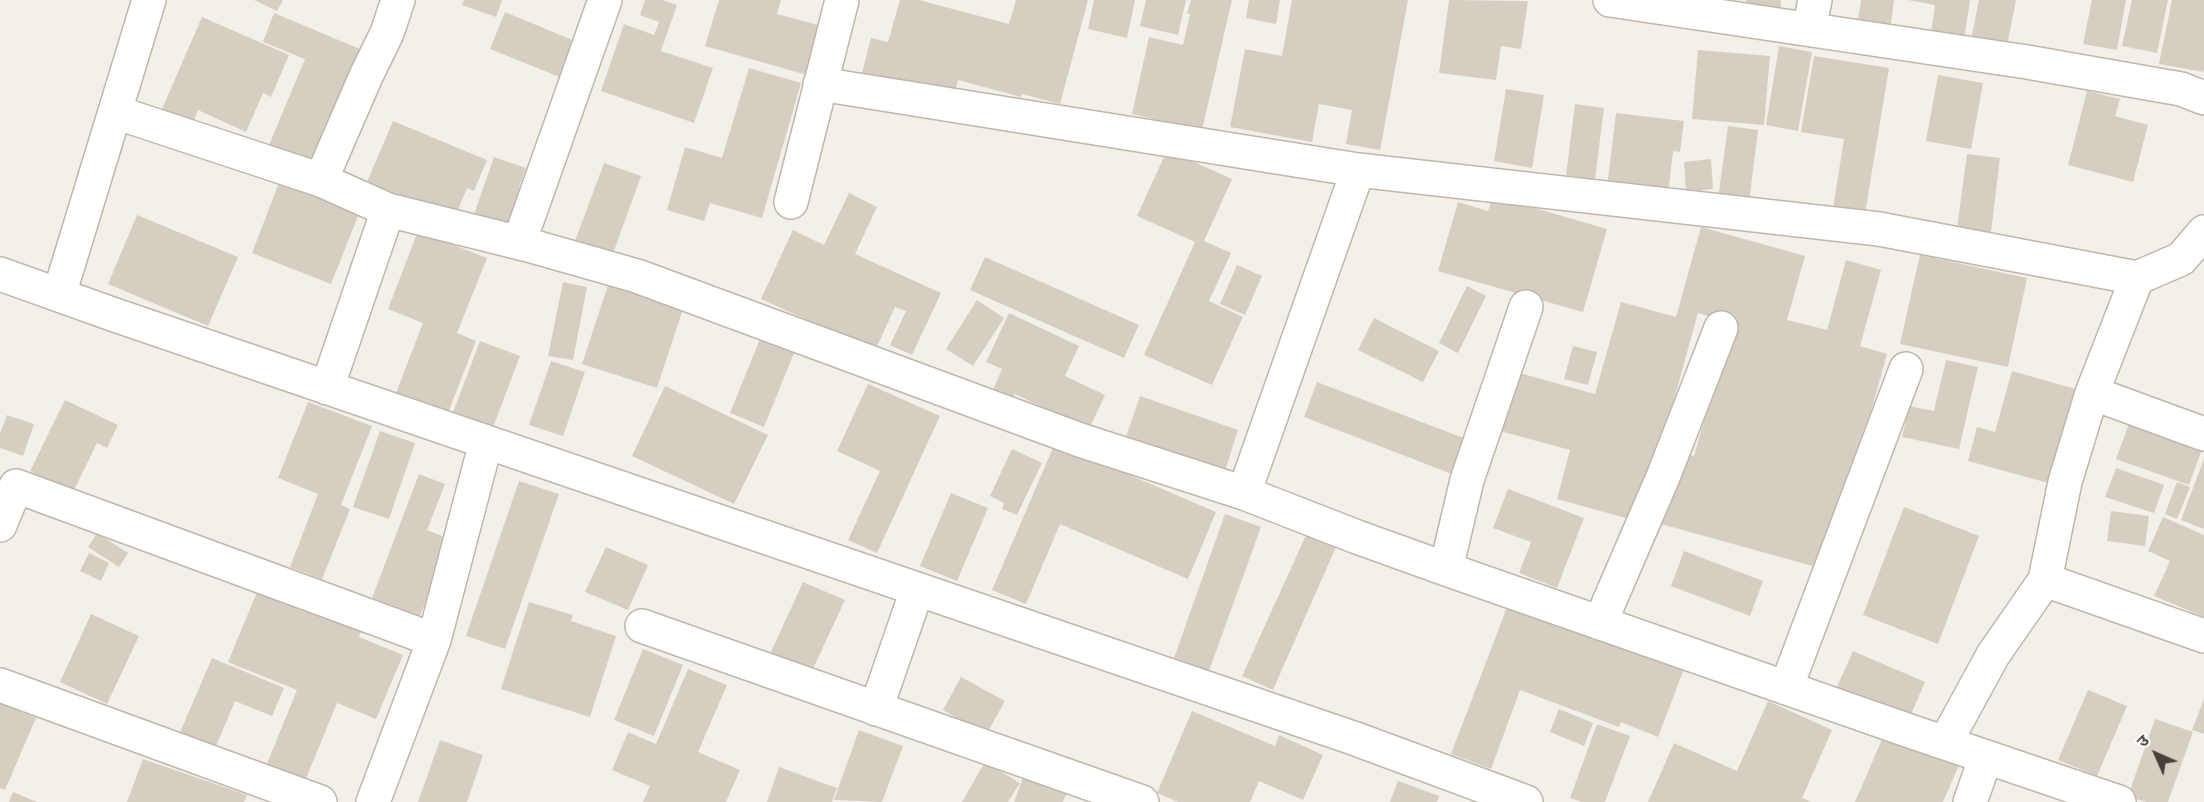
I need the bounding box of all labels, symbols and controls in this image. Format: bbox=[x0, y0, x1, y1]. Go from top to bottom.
north arrow bbox=[2126, 724, 2186, 784]
text: उ bbox=[2133, 731, 2153, 751]

